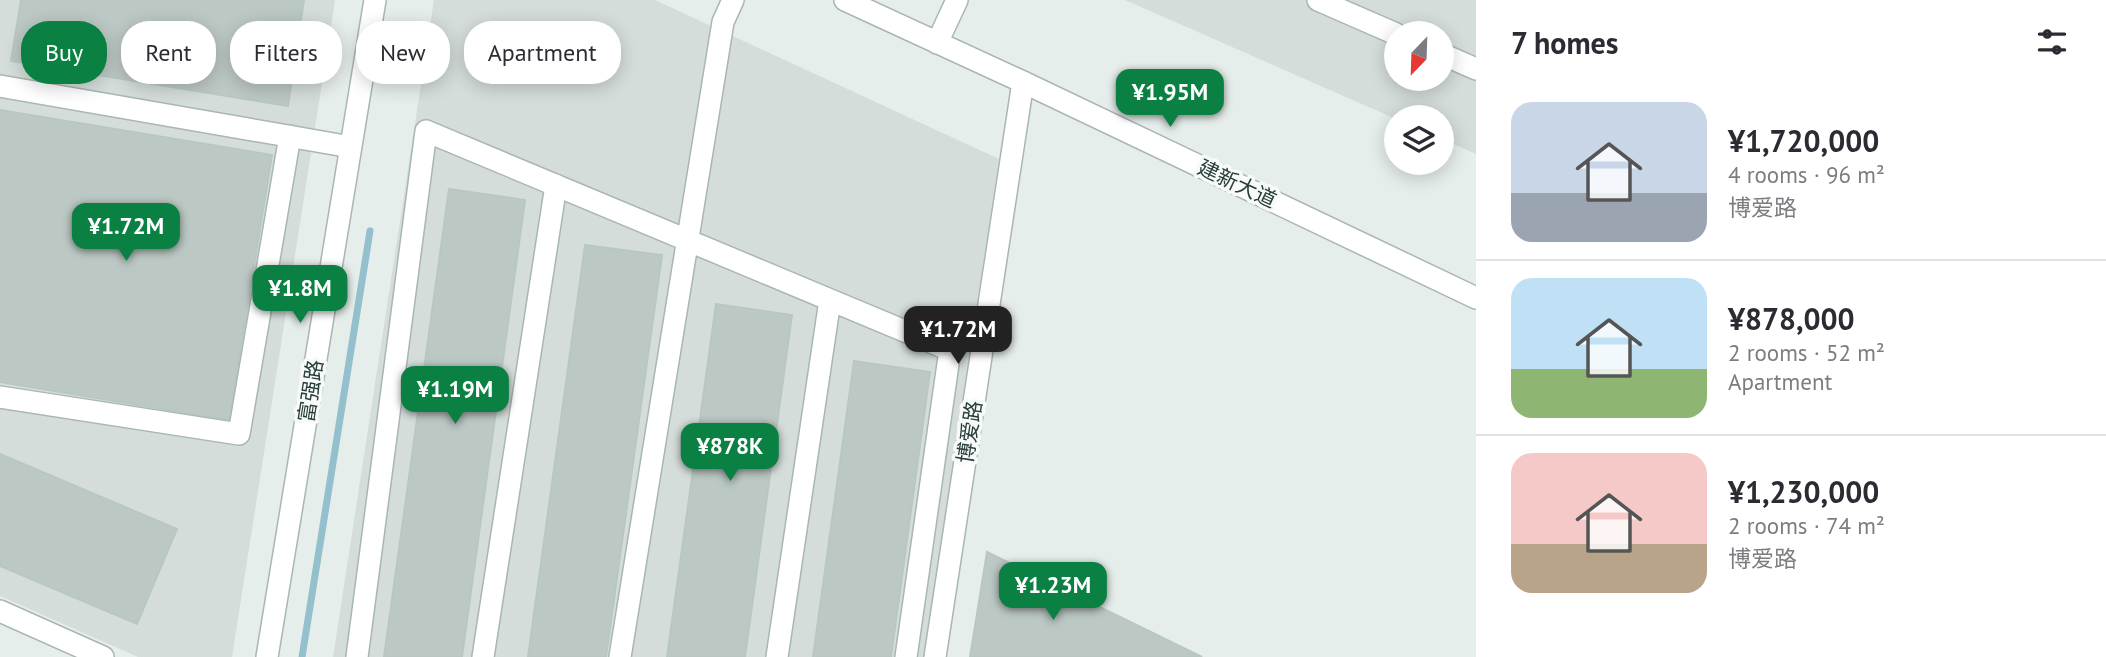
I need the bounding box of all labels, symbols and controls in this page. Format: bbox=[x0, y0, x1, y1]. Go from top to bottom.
chip: Buy bbox=[21, 21, 107, 84]
chip: Rent bbox=[121, 21, 216, 84]
chip: Filters bbox=[230, 21, 342, 84]
chip: New bbox=[356, 21, 450, 84]
chip: Apartment bbox=[464, 21, 621, 84]
north arrow bbox=[1384, 21, 1454, 91]
map controls bbox=[1384, 21, 1454, 175]
text: 7 homes bbox=[1511, 23, 1619, 62]
icon: filters bbox=[2033, 23, 2071, 61]
pin: ¥1.95M bbox=[1113, 69, 1227, 129]
text: ¥1.95M bbox=[1132, 77, 1208, 106]
button: layers bbox=[1384, 105, 1454, 175]
text: ¥1,720,000 bbox=[1728, 121, 1879, 160]
icon: home bbox=[1567, 130, 1651, 214]
street label: 建新大道 bbox=[1193, 154, 1281, 214]
text: 4 rooms · 96 m² bbox=[1728, 160, 1885, 189]
text: 博爱路 bbox=[1728, 193, 1797, 222]
pin: ¥1.72M bbox=[69, 204, 183, 263]
text: ¥1.72M bbox=[88, 211, 164, 240]
pin: ¥1.8M bbox=[251, 266, 349, 325]
text: ¥1.8M bbox=[268, 273, 332, 302]
text: ¥878,000 bbox=[1728, 299, 1855, 338]
pin: ¥1.72M bbox=[901, 306, 1015, 366]
icon: home bbox=[1567, 306, 1651, 390]
text: ¥1.72M bbox=[920, 314, 996, 343]
text: 2 rooms · 52 m² bbox=[1728, 338, 1885, 367]
street label: 富强路 bbox=[292, 358, 329, 424]
pin: ¥1.19M bbox=[398, 366, 512, 426]
text: Apartment bbox=[1728, 367, 1832, 396]
text: ¥1.19M bbox=[417, 374, 493, 403]
street label: 博爱路 bbox=[951, 399, 988, 465]
pin: ¥878K bbox=[681, 424, 779, 483]
text: ¥878K bbox=[697, 431, 763, 460]
text: ¥1,230,000 bbox=[1728, 472, 1879, 511]
icon: home bbox=[1567, 481, 1651, 565]
text: 2 rooms · 74 m² bbox=[1728, 511, 1885, 540]
text: 博爱路 bbox=[1728, 544, 1797, 573]
pin: ¥1.23M bbox=[996, 562, 1110, 622]
text: ¥1.23M bbox=[1015, 570, 1091, 599]

